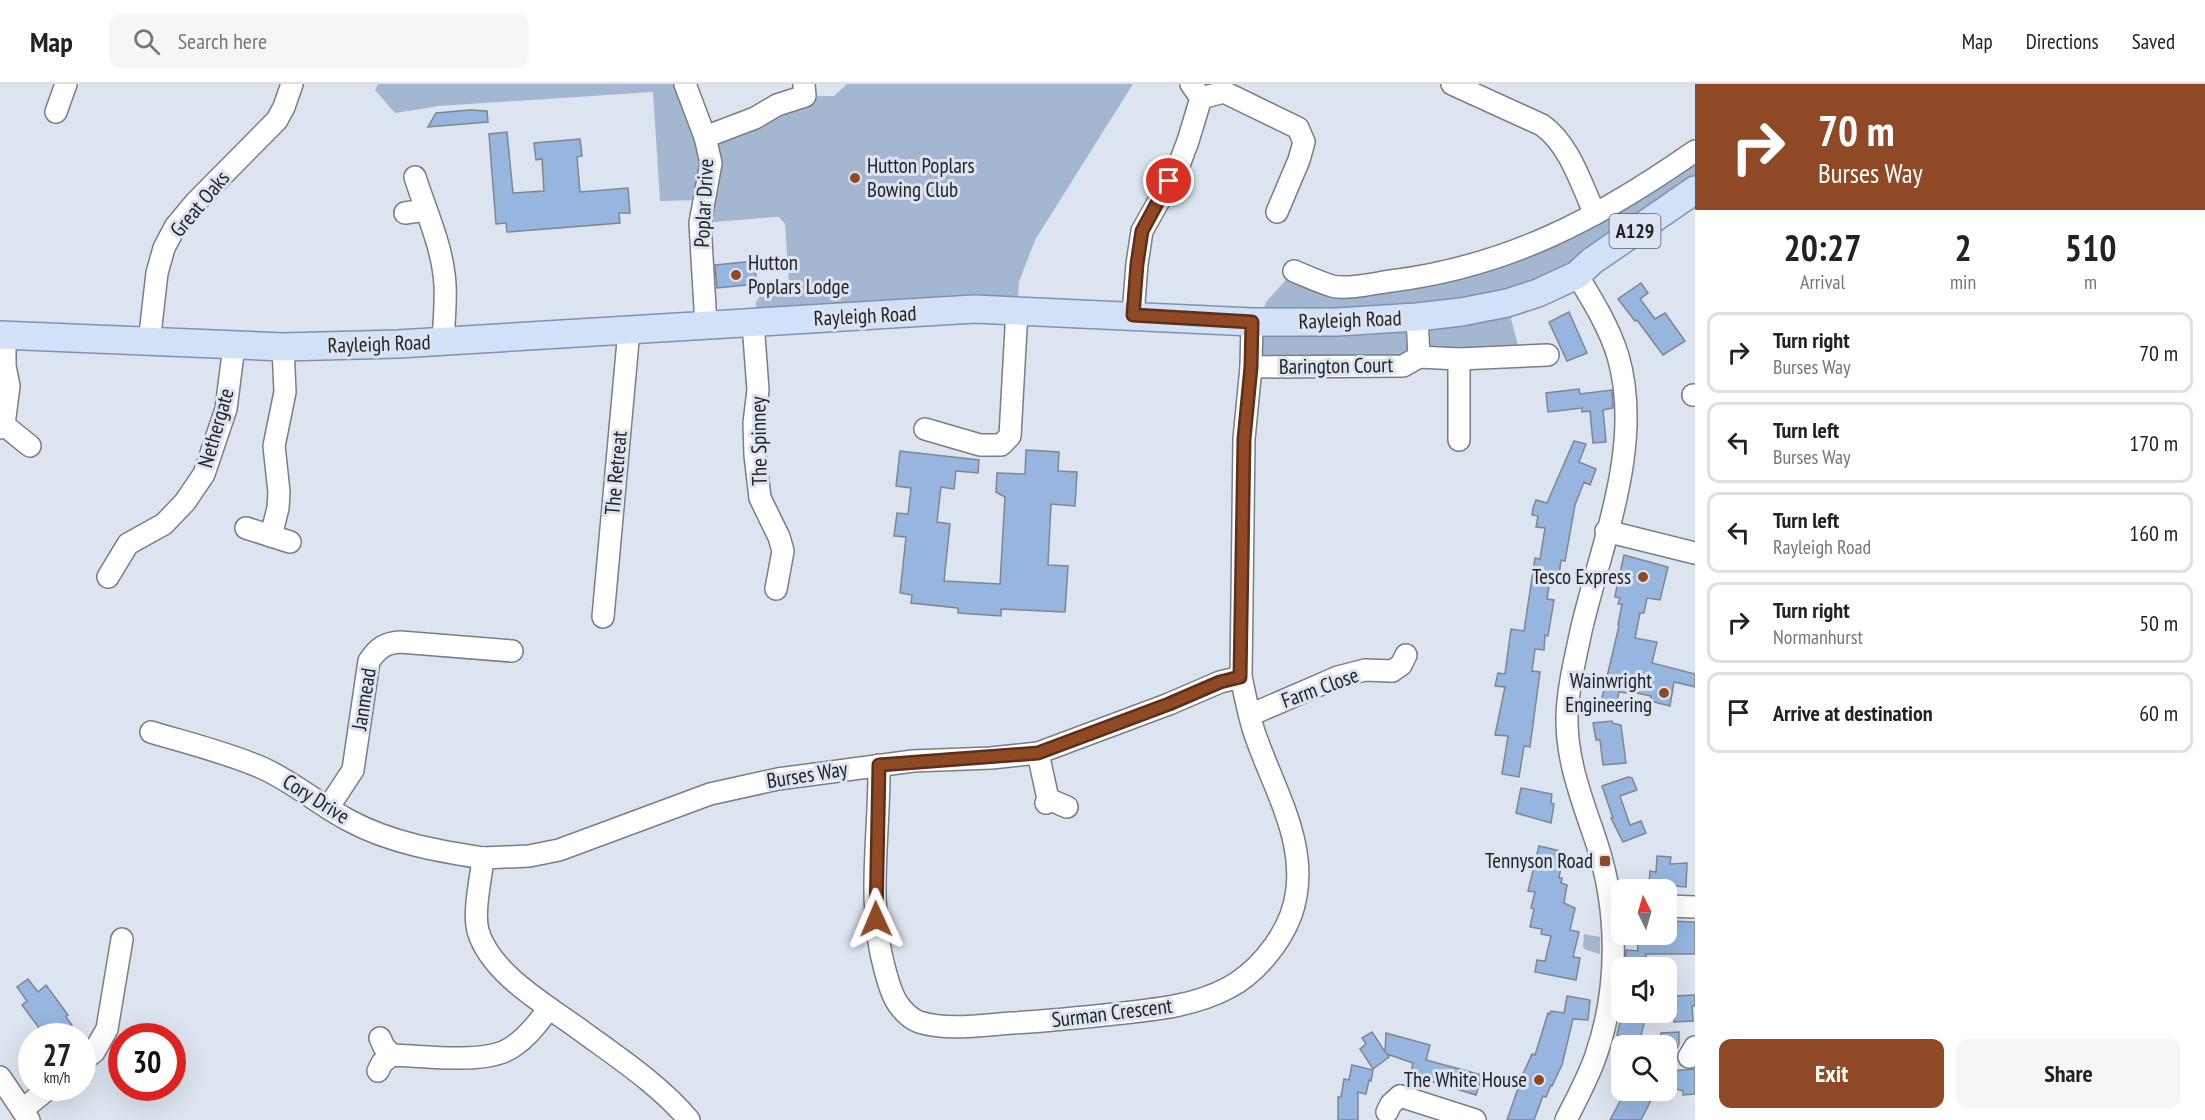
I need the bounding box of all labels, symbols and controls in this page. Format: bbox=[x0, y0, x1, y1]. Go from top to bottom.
search box bbox=[109, 14, 529, 68]
text: Map bbox=[30, 23, 73, 60]
icon: search bbox=[130, 25, 163, 58]
text: Search here bbox=[178, 27, 267, 55]
text: Map bbox=[1962, 28, 1993, 55]
text: Directions bbox=[2026, 28, 2099, 55]
text: Saved bbox=[2132, 28, 2175, 55]
text: 70 m bbox=[1818, 103, 1895, 158]
icon: right bbox=[1719, 108, 1797, 186]
place label: Hutton Poplars Bowing Club bbox=[867, 152, 975, 203]
pin bbox=[1143, 155, 1194, 206]
text: Burses Way bbox=[1818, 156, 1923, 190]
street label: Poplar Drive bbox=[688, 158, 719, 248]
icon: arrive bbox=[1152, 164, 1185, 197]
street label: Great Oaks bbox=[164, 165, 235, 242]
marker: Hutton Poplars Bowing Club bbox=[848, 171, 862, 185]
road number: A129 bbox=[1610, 214, 1660, 248]
text: 20:27 bbox=[1784, 224, 1861, 271]
text: 2 bbox=[1954, 224, 1972, 271]
text: 510 bbox=[2065, 224, 2116, 271]
place label: Hutton Poplars Lodge bbox=[748, 249, 849, 300]
marker: Hutton Poplars Lodge bbox=[729, 268, 743, 282]
text: Arrival bbox=[1800, 269, 1845, 295]
text: min bbox=[1950, 269, 1976, 295]
text: m bbox=[2084, 269, 2097, 295]
street label: Rayleigh Road bbox=[813, 299, 917, 332]
street label: Rayleigh Road bbox=[1298, 304, 1402, 335]
text: Turn right bbox=[1773, 326, 1850, 354]
street label: Rayleigh Road bbox=[327, 328, 431, 359]
icon: right bbox=[1722, 336, 1755, 369]
text: 70 m bbox=[2139, 339, 2178, 367]
street label: Barington Court bbox=[1279, 351, 1394, 380]
text: Burses Way bbox=[1773, 354, 1851, 380]
street label: Nethergate bbox=[191, 385, 240, 471]
street label: The Spinney bbox=[744, 396, 773, 486]
text: Turn left bbox=[1773, 416, 1839, 444]
icon: left bbox=[1722, 426, 1755, 459]
text: 170 m bbox=[2129, 429, 2178, 457]
street label: The Retreat bbox=[598, 430, 633, 516]
text: Burses Way bbox=[1773, 444, 1851, 470]
text: Turn left bbox=[1773, 506, 1839, 534]
icon: left bbox=[1722, 516, 1755, 549]
text: 160 m bbox=[2129, 519, 2178, 547]
text: Rayleigh Road bbox=[1773, 534, 1871, 560]
place label: Tesco Express bbox=[1532, 563, 1631, 590]
marker: Tesco Express bbox=[1636, 570, 1650, 584]
text: Turn right bbox=[1773, 596, 1850, 624]
icon: right bbox=[1722, 606, 1755, 639]
text: 50 m bbox=[2139, 609, 2178, 637]
text: Normanhurst bbox=[1773, 624, 1863, 650]
street label: Farm Close bbox=[1277, 661, 1362, 714]
street label: Janmead bbox=[345, 666, 382, 733]
place label: Wainwright Engineering bbox=[1565, 667, 1652, 718]
marker: Wainwright Engineering bbox=[1657, 686, 1671, 700]
icon: arrive bbox=[1722, 696, 1755, 729]
text: Arrive at destination bbox=[1773, 699, 1933, 727]
text: 60 m bbox=[2139, 699, 2178, 727]
street label: Burses Way bbox=[765, 755, 849, 794]
street label: Cory Drive bbox=[278, 768, 355, 830]
place label: Tennyson Road bbox=[1485, 847, 1593, 874]
marker: Tennyson Road bbox=[1598, 854, 1612, 868]
north arrow bbox=[1611, 879, 1677, 945]
map controls bbox=[1611, 879, 1677, 1101]
position arrow bbox=[844, 887, 908, 951]
button: sound bbox=[1611, 957, 1677, 1023]
street label: Surman Crescent bbox=[1050, 992, 1174, 1033]
speed limit sign: 30 bbox=[108, 1023, 186, 1101]
text: 27 bbox=[43, 1035, 71, 1074]
button: search bbox=[1611, 1035, 1677, 1101]
button: Exit bbox=[1719, 1039, 1944, 1108]
button: Share bbox=[1956, 1039, 2181, 1108]
place label: The White House bbox=[1404, 1066, 1527, 1093]
text: km/h bbox=[44, 1068, 70, 1087]
marker: The White House bbox=[1532, 1073, 1546, 1087]

